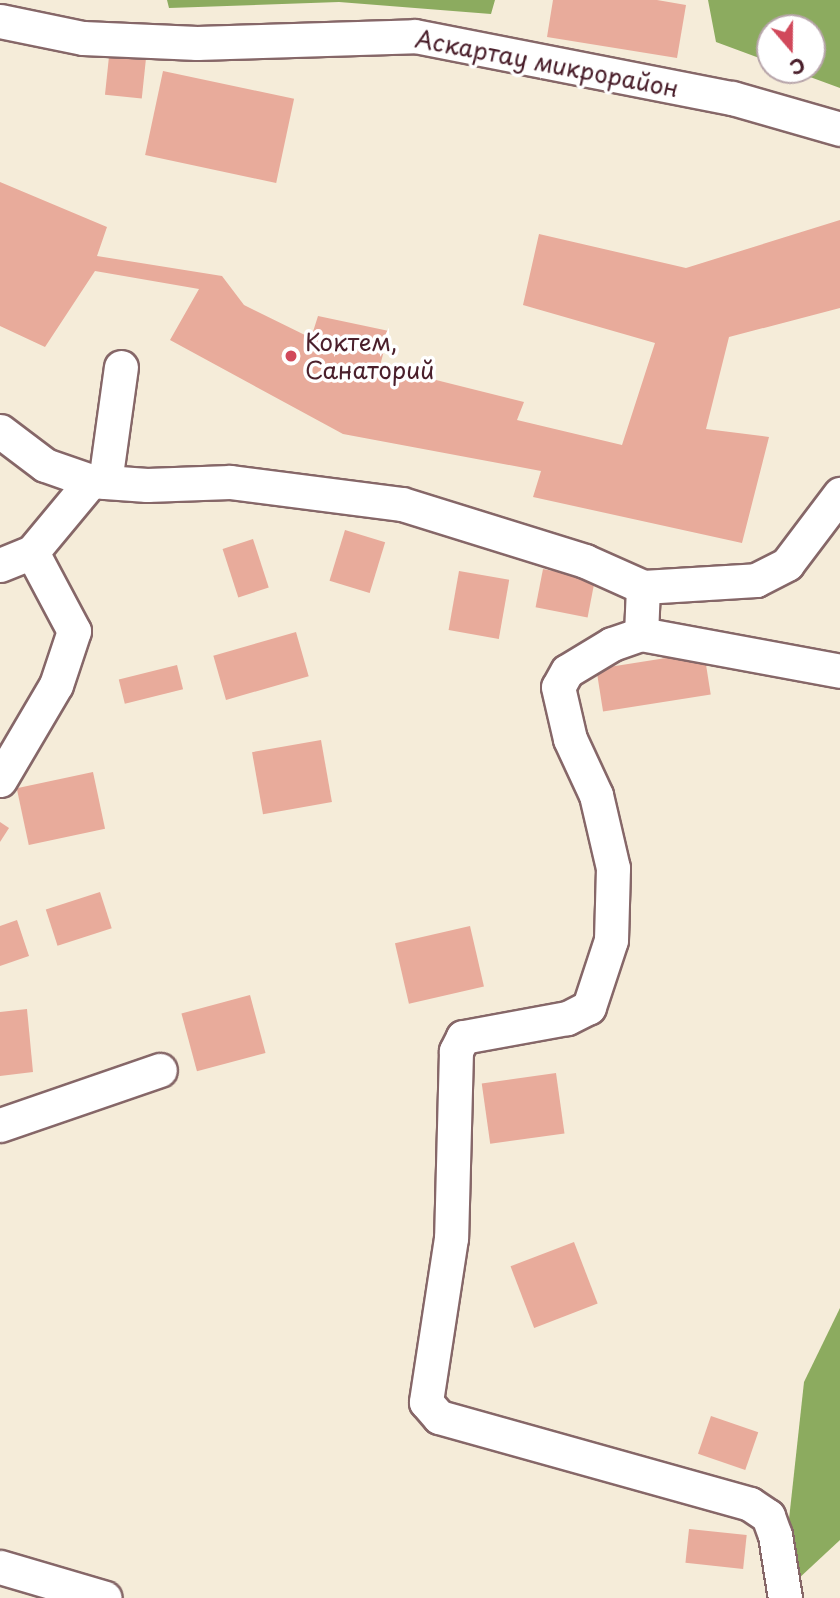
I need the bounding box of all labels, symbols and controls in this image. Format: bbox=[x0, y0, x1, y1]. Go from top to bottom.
north arrow bbox=[756, 14, 826, 84]
street label: Аскартау микрорайон bbox=[413, 23, 681, 103]
text: С bbox=[786, 51, 809, 82]
place label: Коктем, Санаторий bbox=[305, 328, 434, 384]
marker: Коктем, Санаторий bbox=[283, 348, 299, 364]

